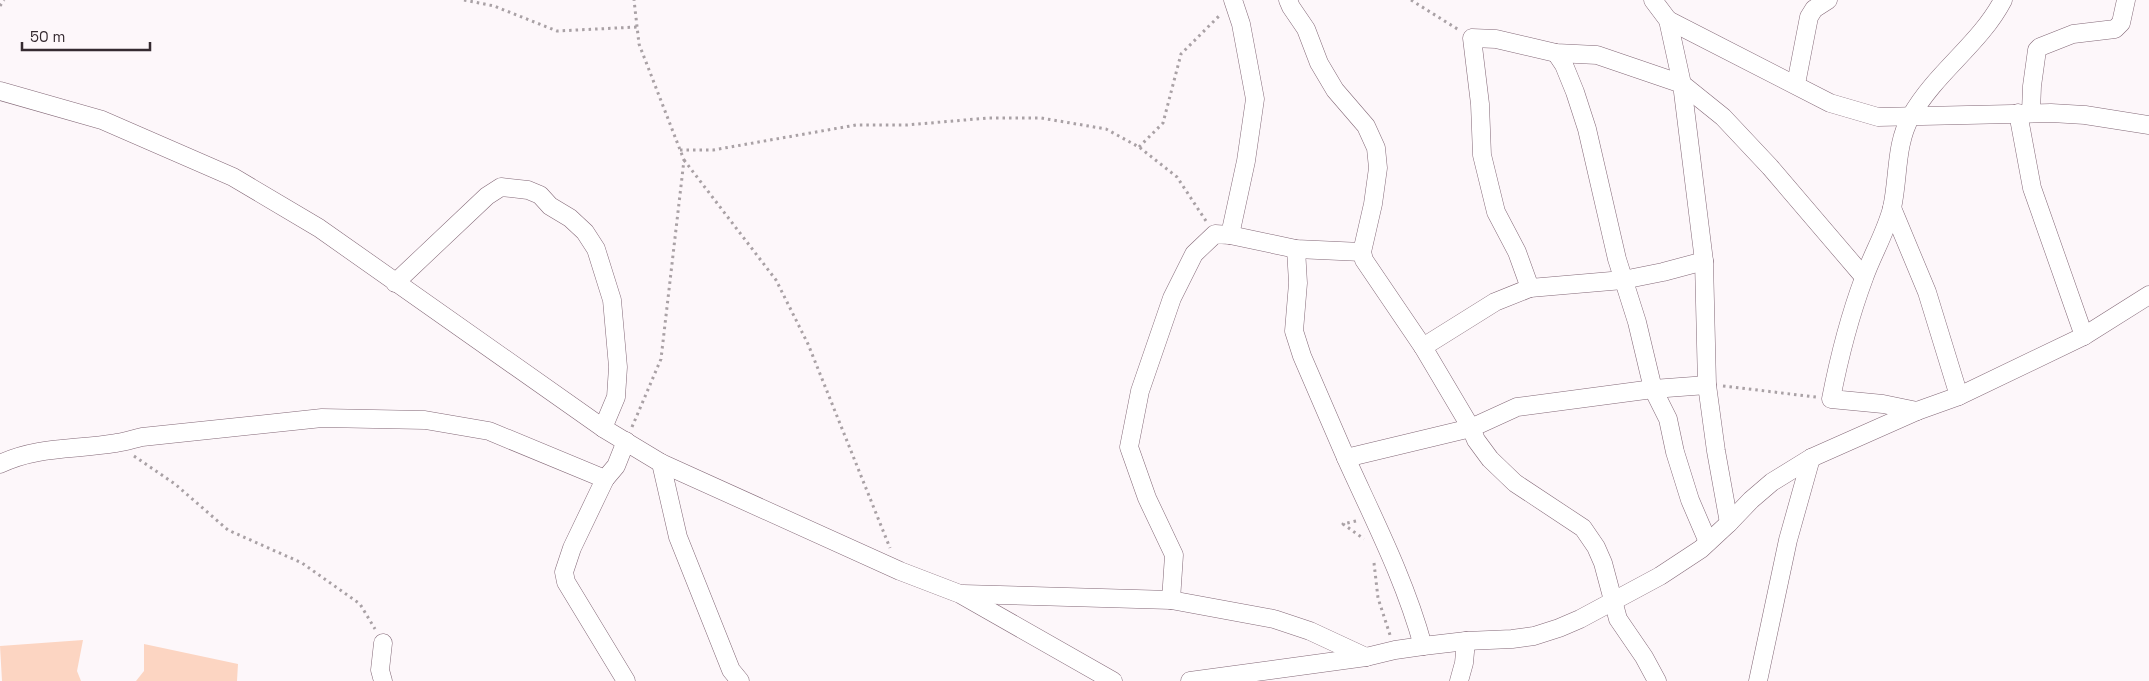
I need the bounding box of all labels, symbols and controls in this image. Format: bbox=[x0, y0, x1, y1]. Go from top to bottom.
scale bar bbox=[22, 20, 150, 52]
text: 50 m bbox=[30, 27, 65, 46]

